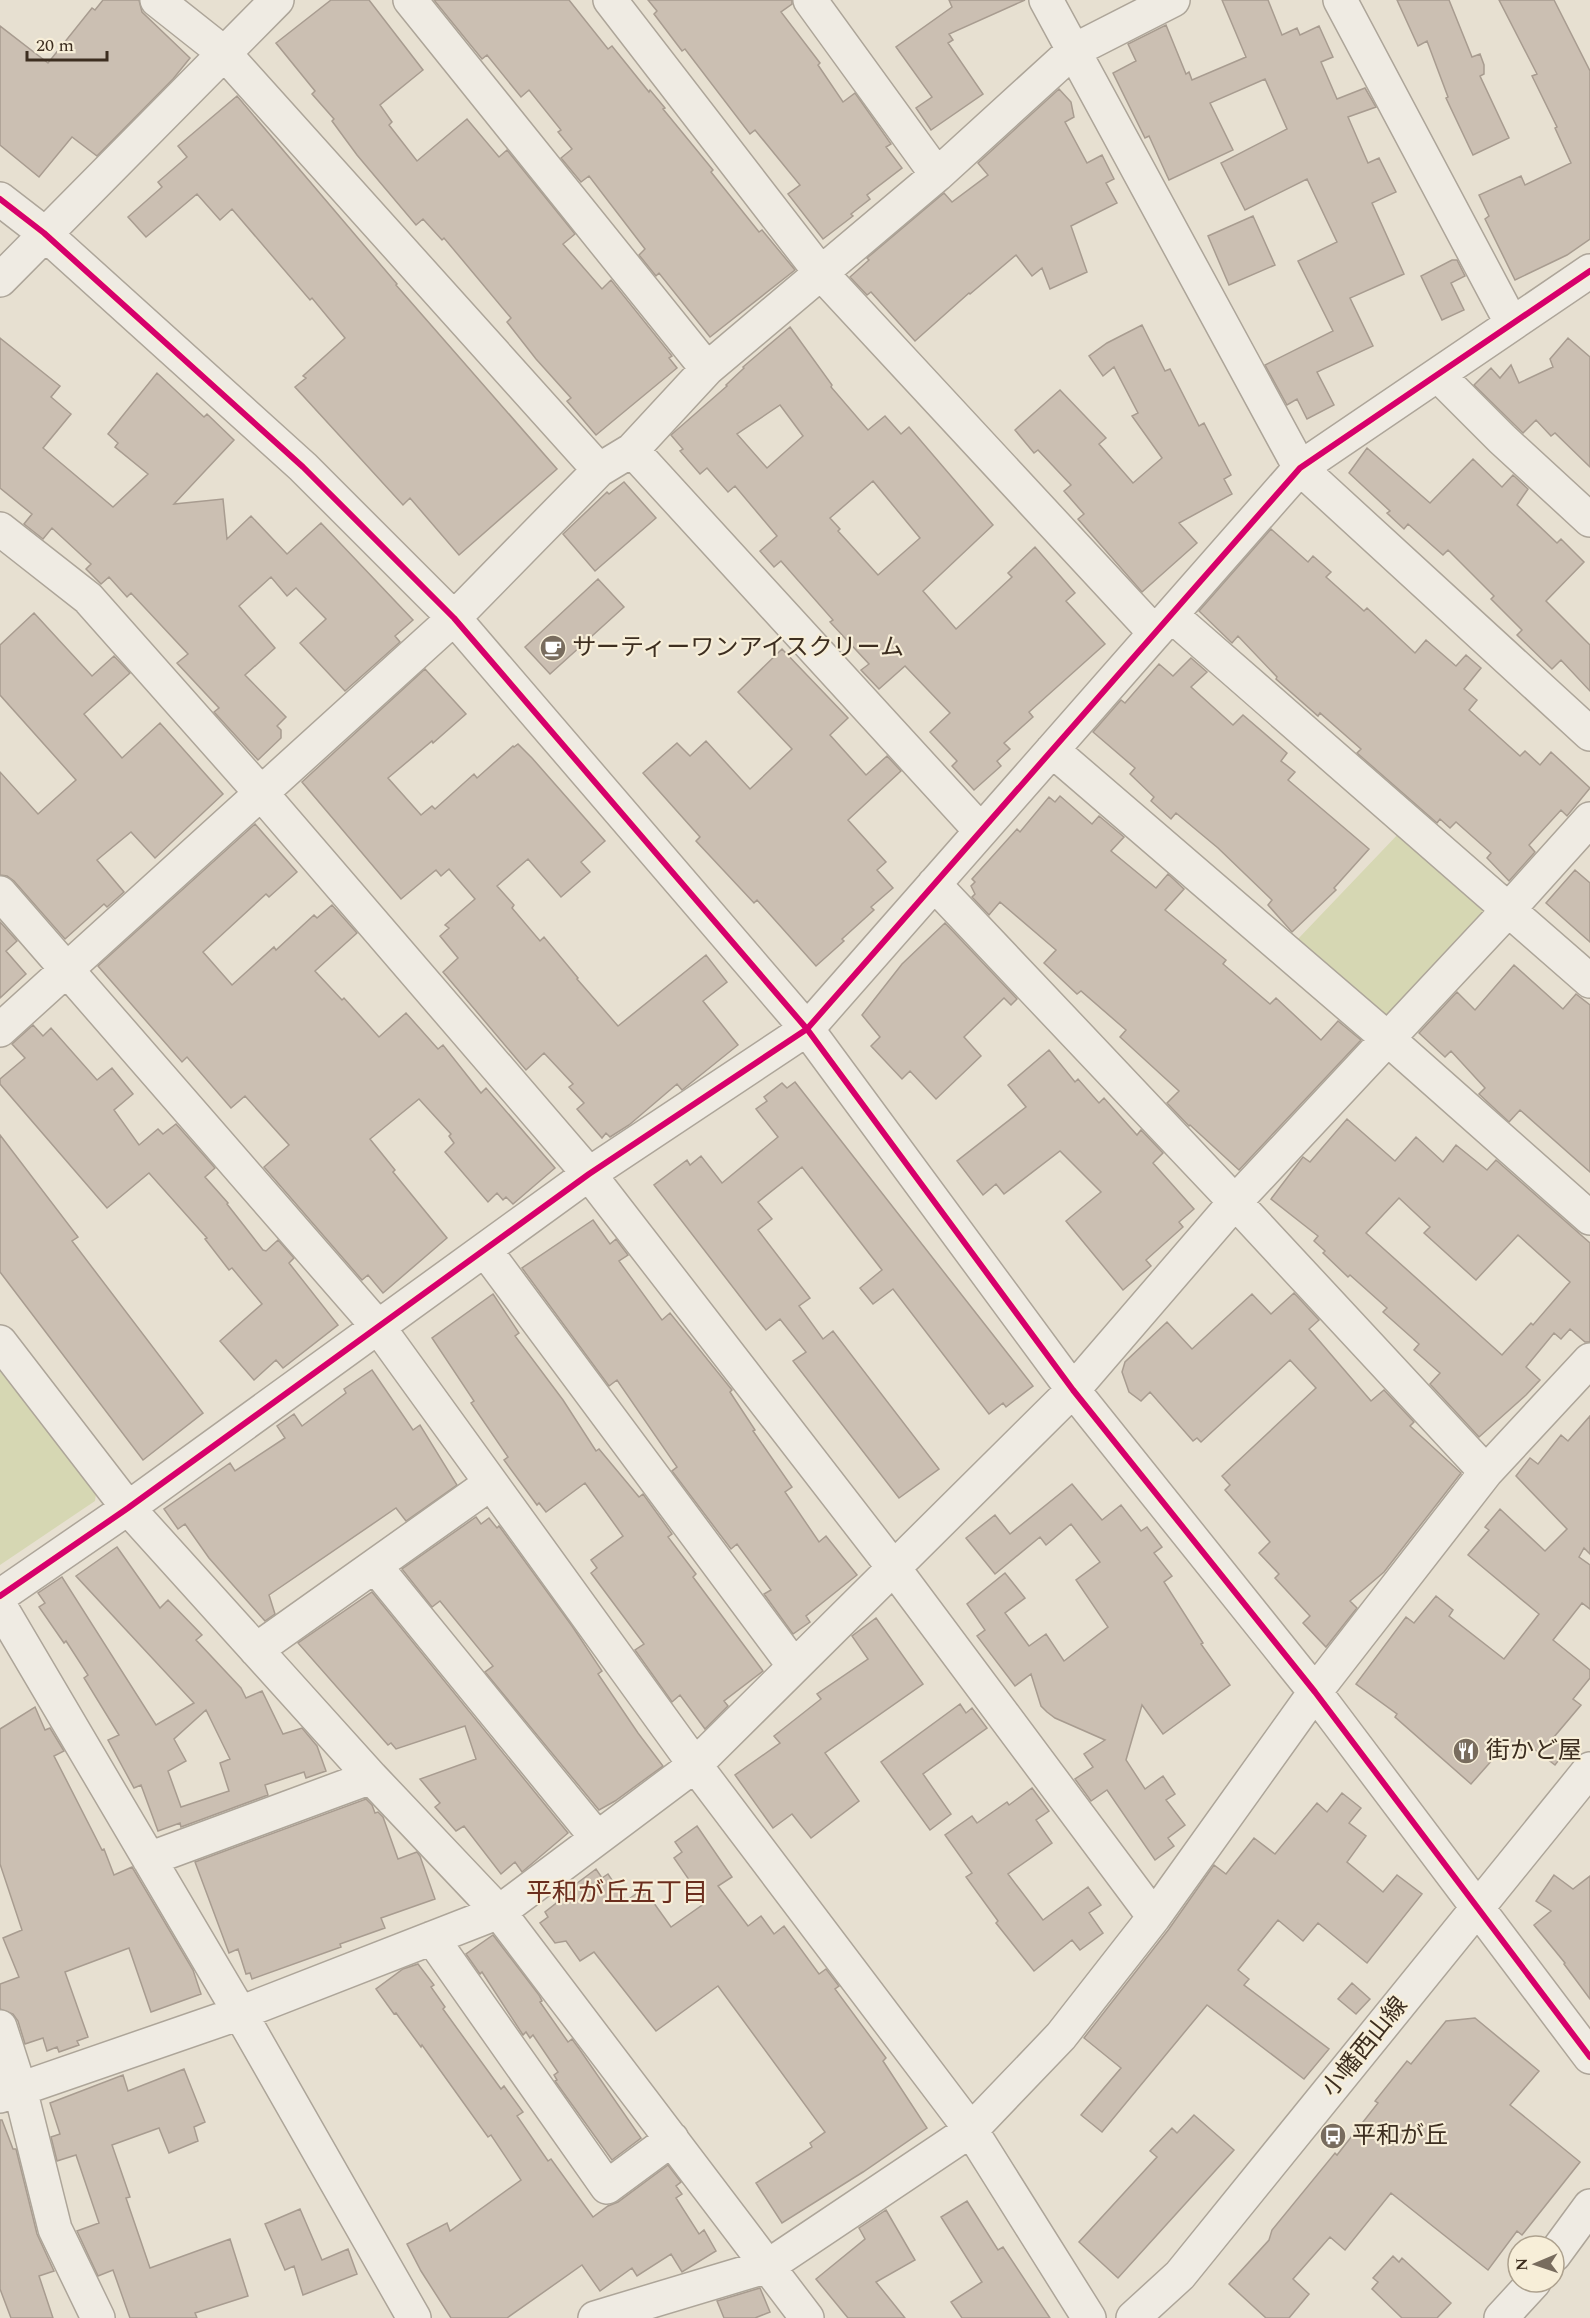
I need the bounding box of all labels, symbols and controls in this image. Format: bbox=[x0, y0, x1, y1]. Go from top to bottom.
scale bar bbox=[27, 24, 106, 62]
text: 20 m bbox=[36, 32, 74, 59]
place label: サーティーワンアイスクリーム bbox=[572, 630, 904, 666]
cafe icon: サーティーワンアイスクリーム bbox=[538, 633, 568, 663]
place label: 街かど屋 bbox=[1486, 1733, 1582, 1769]
restaurant icon: 街かど屋 bbox=[1451, 1736, 1481, 1766]
district label: 平和が丘五丁目 bbox=[526, 1873, 708, 1913]
street label: 小幡西山線 bbox=[1313, 1989, 1417, 2105]
place label: 平和が丘 bbox=[1352, 2118, 1448, 2154]
bus stop icon: 平和が丘 bbox=[1318, 2121, 1348, 2151]
north arrow bbox=[1506, 2234, 1566, 2294]
text: N bbox=[1510, 2258, 1534, 2271]

